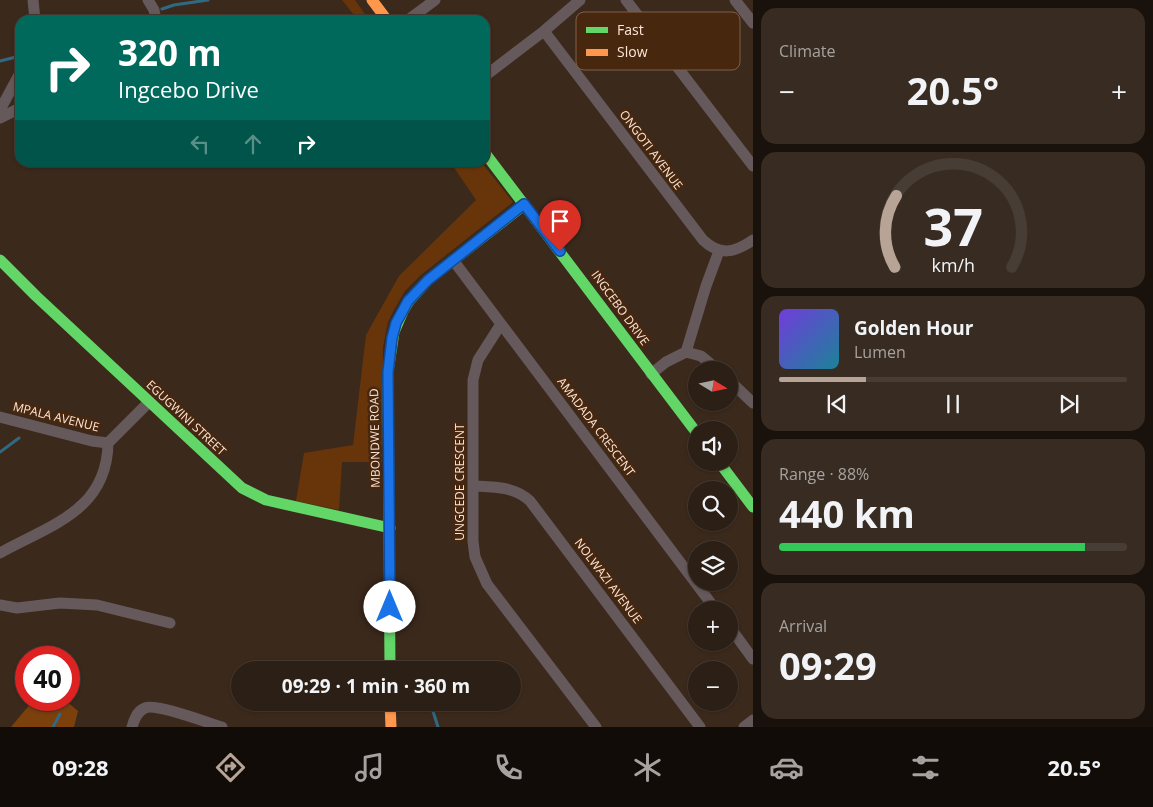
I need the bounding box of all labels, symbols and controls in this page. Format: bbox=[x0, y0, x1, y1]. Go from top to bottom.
legend bbox=[576, 12, 740, 70]
text: Fast bbox=[617, 20, 644, 39]
text: 320 m bbox=[118, 29, 222, 76]
icon: right bbox=[35, 35, 100, 100]
text: Climate bbox=[779, 40, 836, 62]
text: Slow bbox=[617, 42, 648, 61]
text: 20.5° bbox=[907, 64, 999, 116]
text: − bbox=[779, 72, 795, 110]
text: + bbox=[1111, 72, 1127, 110]
text: Ingcebo Drive bbox=[118, 74, 259, 104]
street label: ONGOTI AVENUE bbox=[616, 106, 687, 193]
icon: left bbox=[186, 130, 214, 158]
icon: ahead bbox=[239, 130, 267, 158]
icon: right bbox=[292, 130, 320, 158]
text: 37 bbox=[923, 190, 983, 261]
pin bbox=[539, 200, 581, 251]
icon: arrive bbox=[546, 207, 574, 235]
text: km/h bbox=[931, 253, 975, 277]
street label: INGCEBO DRIVE bbox=[587, 267, 653, 349]
text: Golden Hour bbox=[854, 315, 973, 341]
text: Lumen bbox=[854, 341, 906, 363]
north arrow bbox=[688, 361, 738, 411]
map controls bbox=[688, 361, 738, 711]
street label: AMADADA CRESCENT bbox=[554, 374, 639, 480]
street label: EGUGWINI STREET bbox=[143, 376, 230, 459]
street label: MBONDWE ROAD bbox=[365, 388, 384, 488]
icon: previous bbox=[823, 390, 851, 418]
icon: pause bbox=[939, 390, 967, 418]
icon: next bbox=[1055, 390, 1083, 418]
street label: MPALA AVENUE bbox=[11, 398, 101, 435]
button: sound bbox=[688, 421, 738, 471]
street label: UNGCEDE CRESCENT bbox=[451, 423, 468, 541]
text: Range · 88% bbox=[779, 463, 869, 485]
button: search bbox=[688, 481, 738, 531]
text: 440 km bbox=[779, 487, 915, 539]
street label: NOLWAZI AVENUE bbox=[571, 535, 646, 627]
button: layers bbox=[688, 541, 738, 591]
position arrow bbox=[363, 580, 415, 632]
button: + bbox=[688, 601, 738, 651]
text: Arrival bbox=[779, 615, 827, 637]
text: 09:29 bbox=[779, 639, 877, 691]
speed limit sign: 40 bbox=[15, 646, 80, 711]
button: − bbox=[688, 661, 738, 711]
text: 09:29 · 1 min · 360 m bbox=[282, 673, 470, 699]
icon: directions bbox=[213, 750, 248, 785]
icon: music bbox=[352, 750, 387, 785]
icon: phone bbox=[491, 750, 526, 785]
icon: climate bbox=[630, 750, 665, 785]
icon: car bbox=[769, 750, 804, 785]
icon: filters bbox=[908, 750, 943, 785]
text: 09:28 bbox=[52, 752, 109, 782]
text: 20.5° bbox=[1047, 752, 1101, 782]

